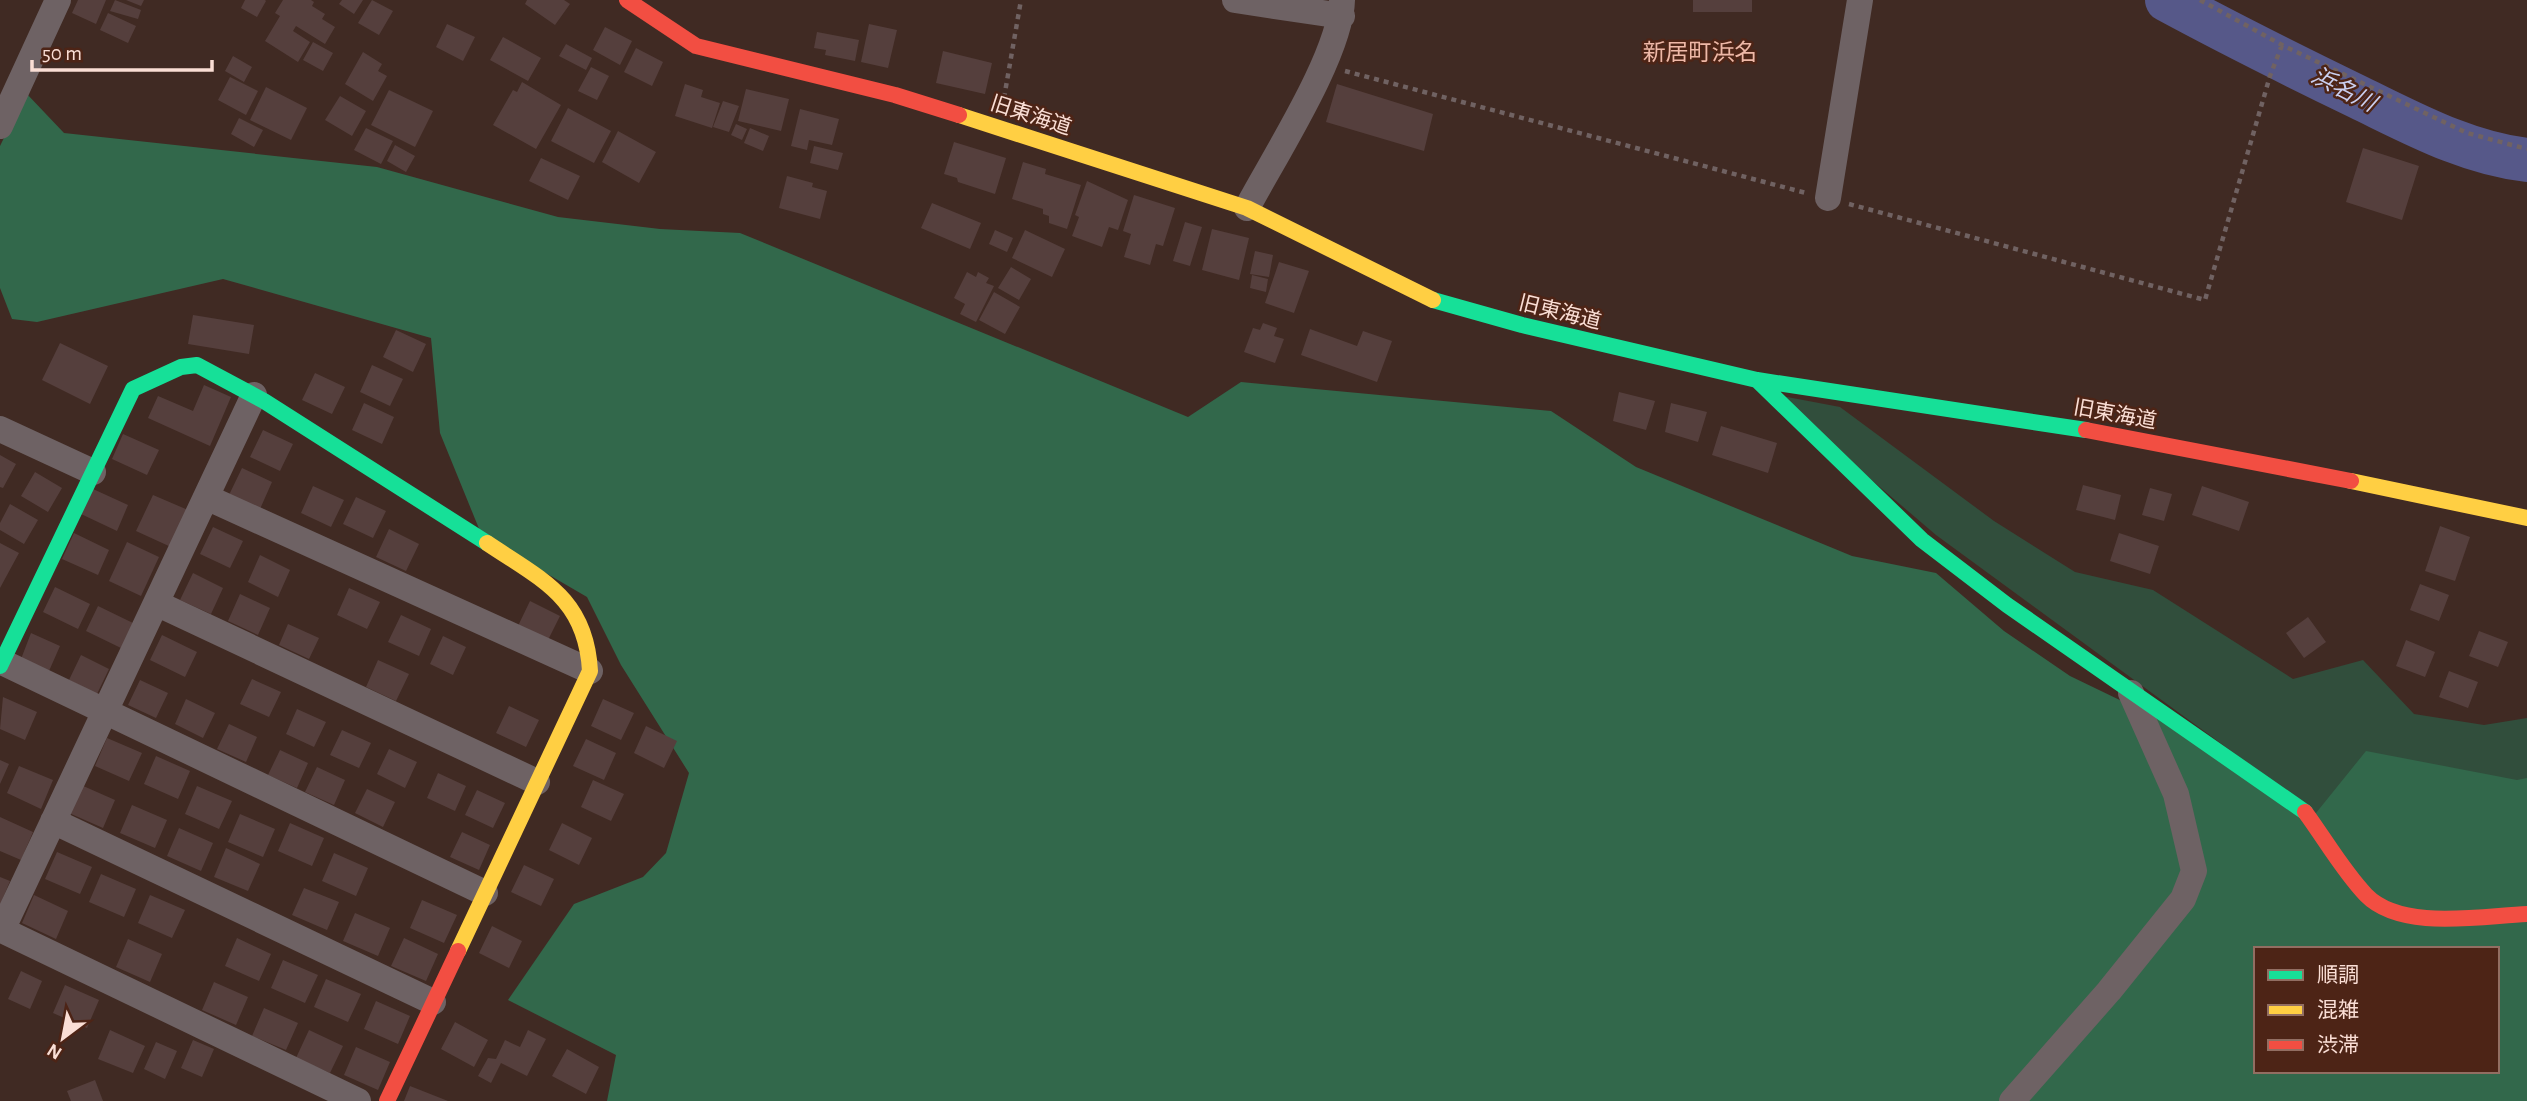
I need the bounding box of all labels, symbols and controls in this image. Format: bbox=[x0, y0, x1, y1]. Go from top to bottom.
scale bar bbox=[32, 28, 212, 72]
district label: 新居町浜名 bbox=[1643, 40, 1758, 65]
text: 50 m bbox=[42, 43, 82, 64]
water label: 浜名川 bbox=[2307, 63, 2383, 118]
street label: 旧東海道 bbox=[988, 92, 1074, 138]
street label: 旧東海道 bbox=[1517, 291, 1603, 333]
street label: 旧東海道 bbox=[2072, 396, 2158, 432]
legend bbox=[2254, 947, 2499, 1073]
text: 順調 bbox=[2317, 964, 2359, 986]
text: 混雑 bbox=[2317, 999, 2359, 1021]
north arrow bbox=[28, 1003, 98, 1073]
text: 渋滞 bbox=[2317, 1034, 2359, 1056]
text: N bbox=[44, 1040, 65, 1063]

